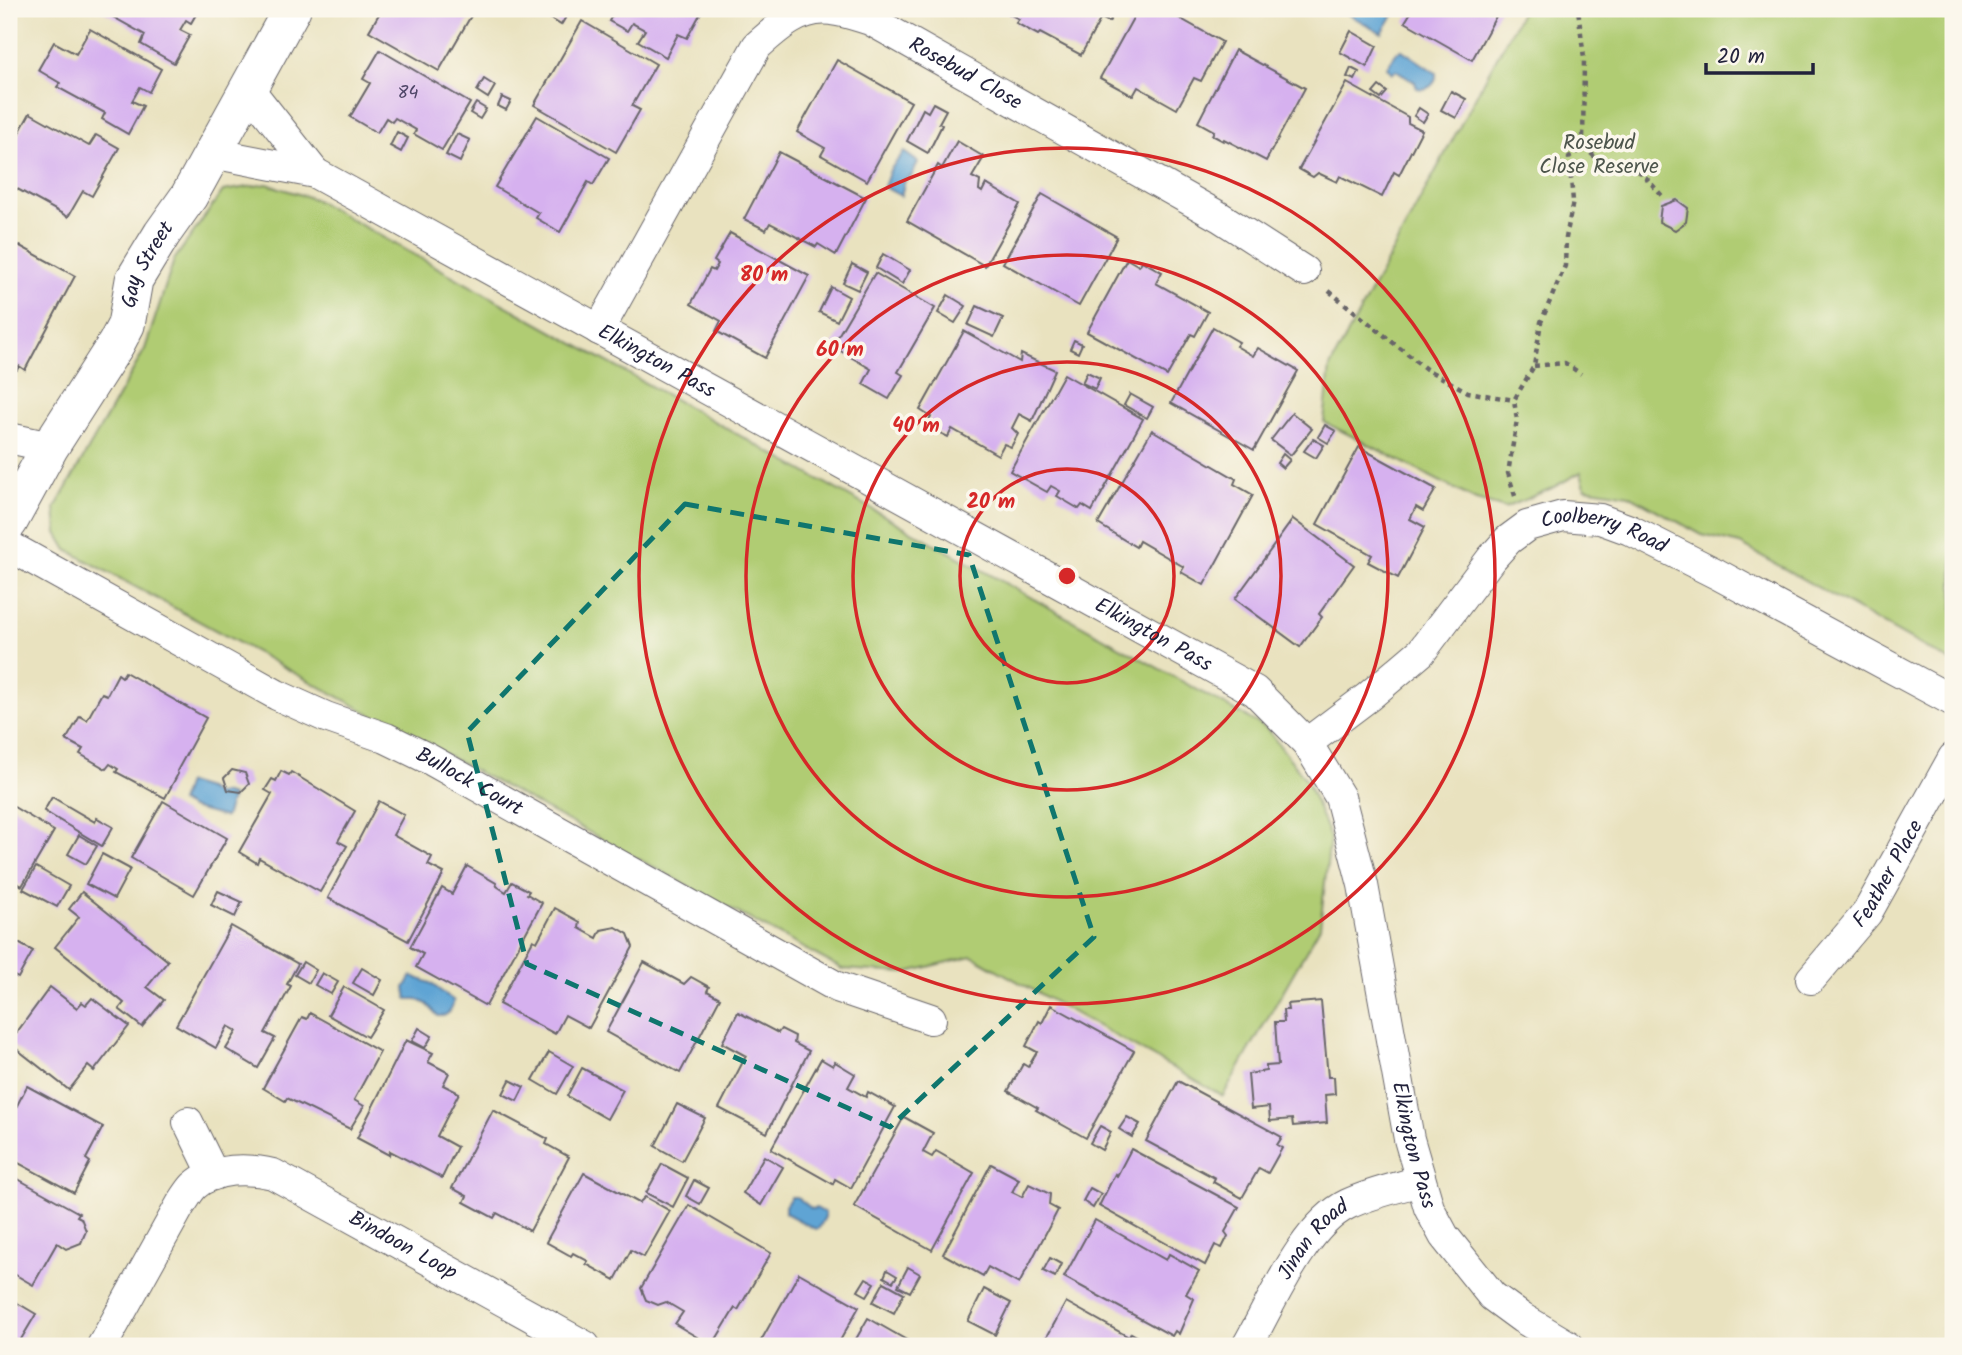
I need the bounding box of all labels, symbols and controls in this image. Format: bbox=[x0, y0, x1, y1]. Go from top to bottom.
street label: Rosebud Close bbox=[902, 28, 1029, 119]
scale bar bbox=[1706, 32, 1813, 76]
text: 20 m bbox=[1717, 41, 1765, 74]
house number: 84 bbox=[398, 79, 418, 108]
park label: Rosebud Close Reserve bbox=[1539, 127, 1659, 184]
street label: Gay Street bbox=[113, 214, 183, 311]
text: 80 m bbox=[740, 259, 788, 292]
street label: Elkington Pass bbox=[592, 315, 722, 407]
text: 60 m bbox=[816, 334, 864, 367]
text: 40 m bbox=[892, 410, 940, 443]
text: 20 m bbox=[967, 486, 1015, 519]
street label: Coolberry Road bbox=[1537, 500, 1674, 563]
centre of rings bbox=[1055, 564, 1079, 588]
street label: Elkington Pass bbox=[1088, 589, 1218, 681]
street label: Bullock Court bbox=[410, 739, 530, 825]
street label: Feather Place bbox=[1844, 813, 1932, 935]
street label: Elkington Pass bbox=[1382, 1079, 1445, 1213]
street label: Jinan Road bbox=[1269, 1190, 1355, 1286]
street label: Bindoon Loop bbox=[343, 1202, 463, 1289]

